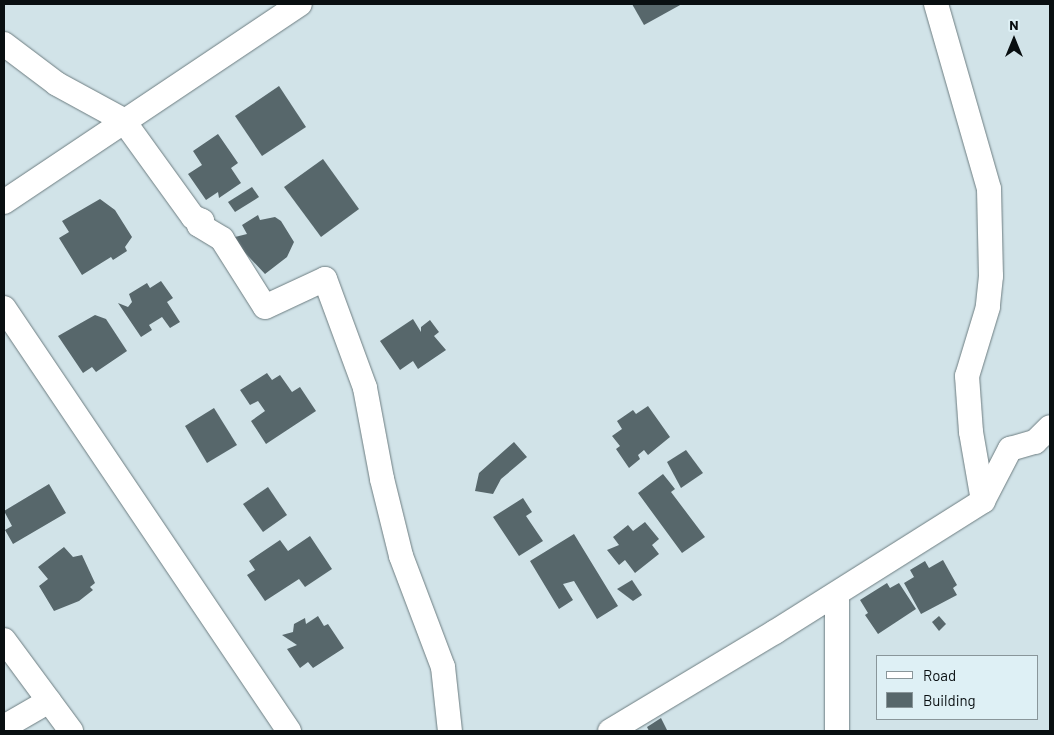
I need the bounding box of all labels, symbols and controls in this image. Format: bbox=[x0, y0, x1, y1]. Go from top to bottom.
north arrow bbox=[989, 15, 1039, 65]
text: N bbox=[1009, 16, 1019, 33]
legend bbox=[876, 655, 1039, 720]
text: Road bbox=[923, 666, 956, 684]
text: Building bbox=[923, 691, 976, 709]

